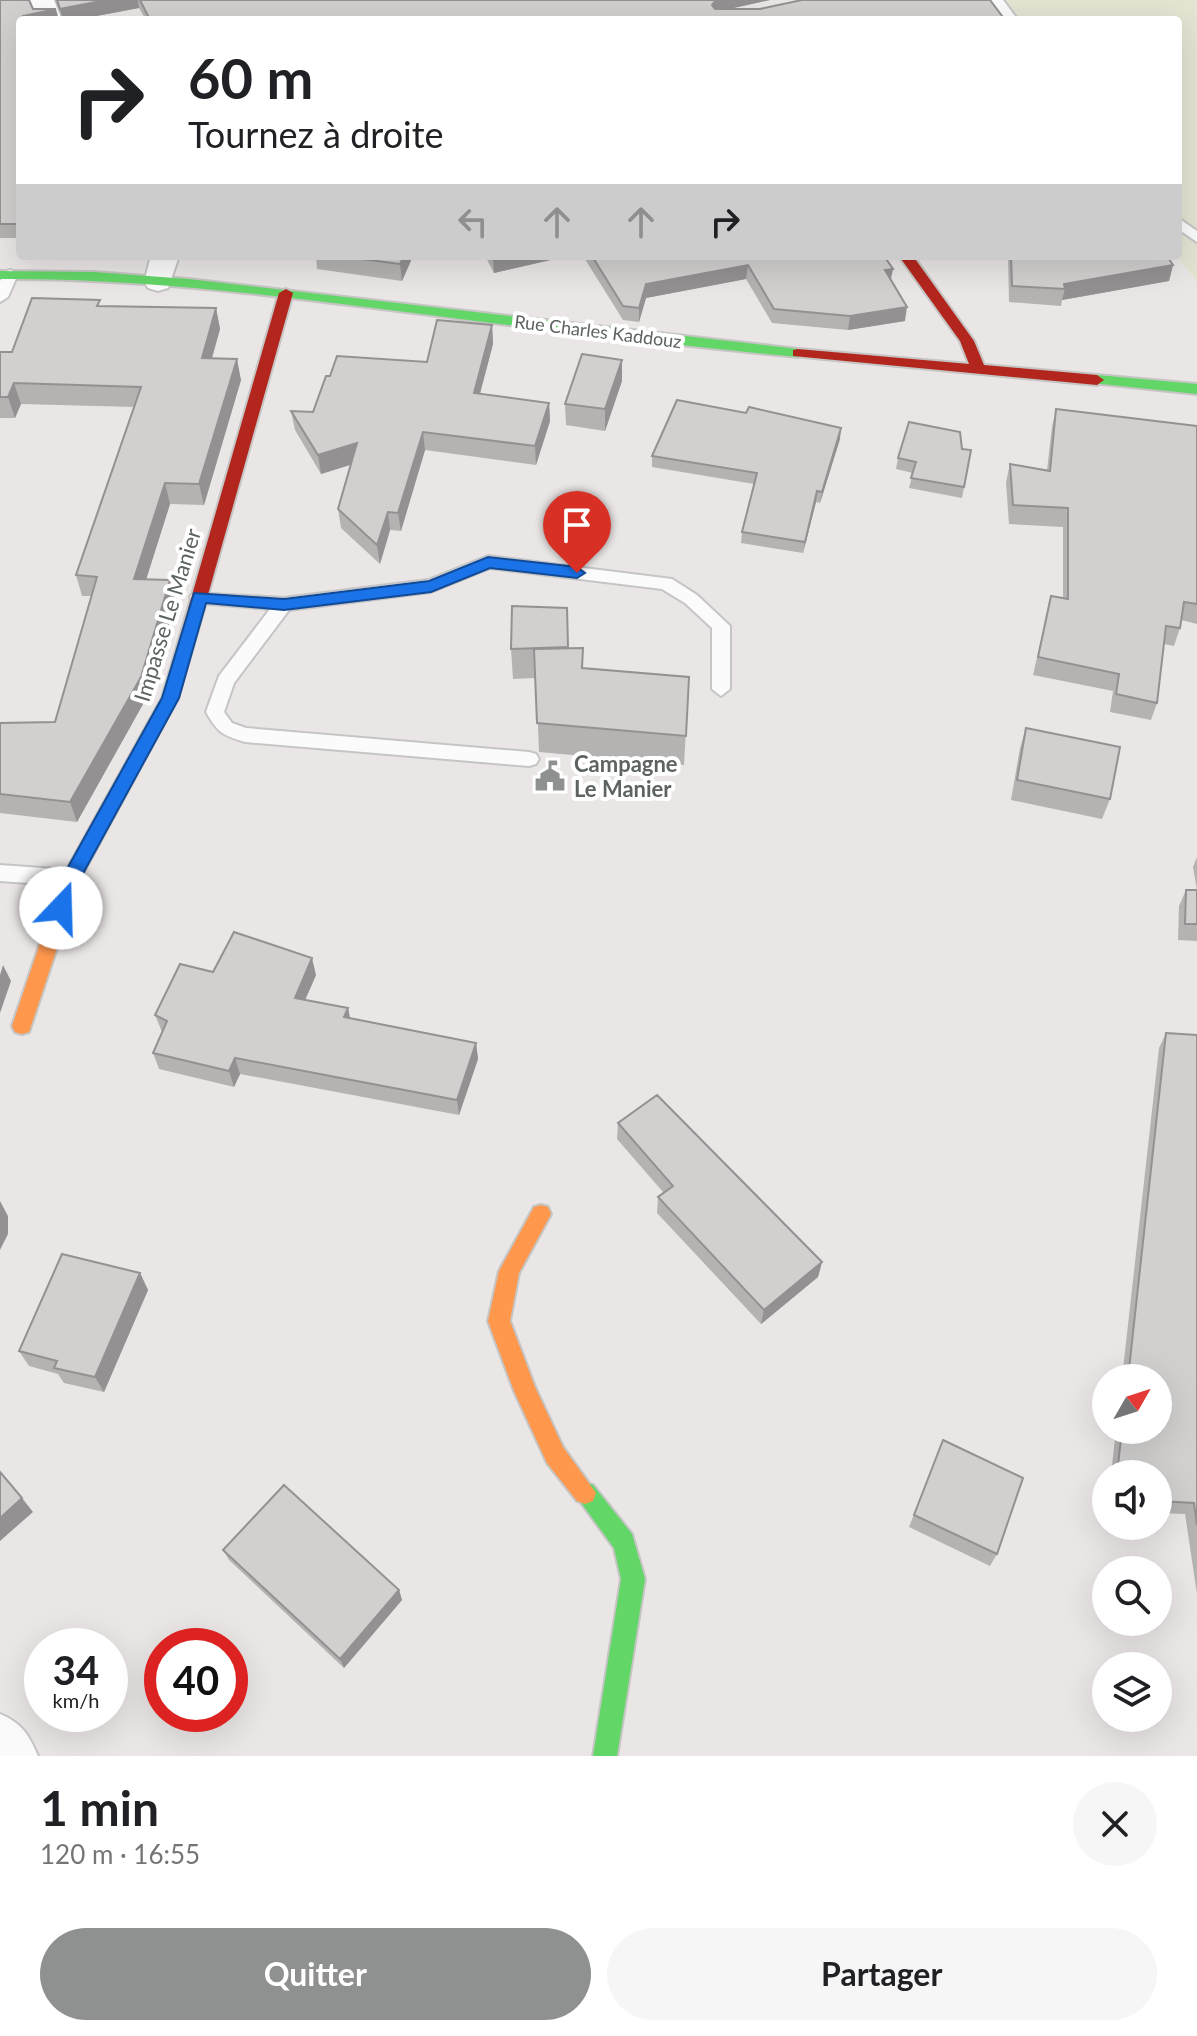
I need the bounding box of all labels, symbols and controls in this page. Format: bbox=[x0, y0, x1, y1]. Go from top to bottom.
text: 60 m bbox=[188, 44, 313, 111]
icon: right bbox=[56, 48, 160, 152]
text: Tournez à droite bbox=[188, 112, 444, 156]
icon: left bbox=[451, 200, 495, 244]
icon: ahead bbox=[535, 200, 579, 244]
icon: ahead bbox=[619, 200, 663, 244]
icon: right bbox=[703, 200, 747, 244]
street label: Rue Charles Kaddouz bbox=[513, 310, 683, 352]
pin bbox=[543, 491, 611, 573]
icon: arrive bbox=[555, 503, 599, 547]
street label: Impasse Le Manier bbox=[128, 525, 206, 705]
place label: Campagne Le Manier bbox=[574, 750, 678, 802]
public building icon: Campagne Le Manier bbox=[533, 759, 567, 793]
position arrow bbox=[19, 866, 103, 950]
north arrow bbox=[1092, 1364, 1172, 1444]
map controls bbox=[1092, 1364, 1172, 1732]
button: sound bbox=[1092, 1460, 1172, 1540]
button: search bbox=[1092, 1556, 1172, 1636]
speed limit sign: 40 bbox=[144, 1628, 248, 1732]
text: 34 bbox=[53, 1646, 99, 1694]
button: layers bbox=[1092, 1652, 1172, 1732]
text: km/h bbox=[53, 1688, 99, 1712]
text: 1 min bbox=[40, 1779, 159, 1836]
button: close bbox=[1073, 1782, 1157, 1866]
text: 120 m · 16:55 bbox=[40, 1838, 200, 1870]
button: Quitter bbox=[40, 1928, 591, 2020]
button: Partager bbox=[607, 1928, 1157, 2020]

